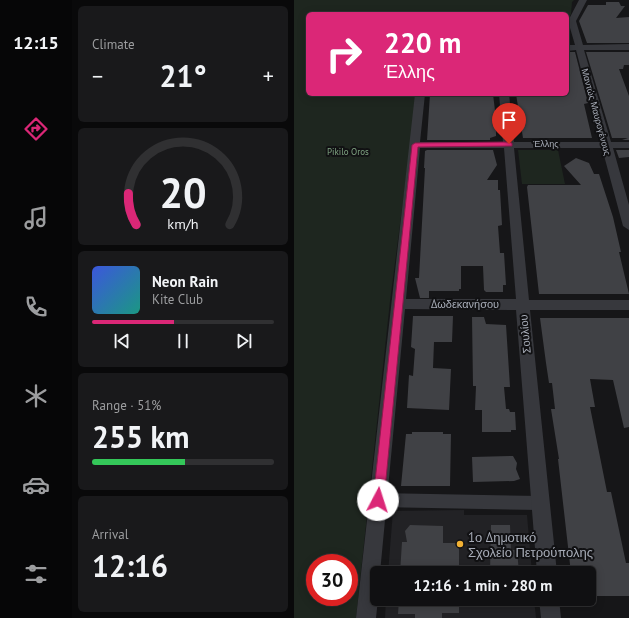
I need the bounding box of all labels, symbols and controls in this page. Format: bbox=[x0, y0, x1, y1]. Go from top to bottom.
text: 220 m bbox=[384, 24, 461, 61]
icon: right bbox=[318, 28, 370, 80]
text: 12:15 bbox=[13, 31, 59, 54]
text: Climate bbox=[92, 36, 135, 53]
text: 21° bbox=[159, 56, 207, 95]
text: Έλλης bbox=[384, 60, 435, 83]
text: − bbox=[92, 62, 103, 90]
text: + bbox=[263, 62, 274, 90]
street label: Μαντώς Μαυρογένους bbox=[580, 67, 614, 157]
pin bbox=[492, 103, 526, 144]
icon: arrive bbox=[498, 109, 520, 131]
icon: directions bbox=[22, 115, 50, 143]
street label: Έλλης bbox=[532, 138, 559, 149]
park label: Pikilo Oros bbox=[327, 146, 369, 157]
text: 20 bbox=[159, 165, 207, 218]
icon: music bbox=[22, 204, 50, 232]
text: km/h bbox=[167, 213, 199, 232]
text: Neon Rain bbox=[152, 272, 218, 291]
text: Kite Club bbox=[152, 291, 203, 308]
icon: phone bbox=[22, 293, 50, 321]
street label: Δωδεκανήσου bbox=[431, 297, 499, 311]
street label: Σουλίου bbox=[516, 314, 534, 354]
icon: previous bbox=[111, 330, 133, 352]
icon: pause bbox=[172, 330, 194, 352]
icon: next bbox=[233, 330, 255, 352]
icon: climate bbox=[22, 382, 50, 410]
text: Range · 51% bbox=[92, 397, 161, 414]
text: 255 km bbox=[92, 417, 190, 456]
icon: car bbox=[22, 471, 50, 499]
position arrow bbox=[357, 479, 399, 521]
text: Arrival bbox=[92, 526, 128, 543]
place label: 1ο Δημοτικό Σχολείο Πετρούπολης bbox=[468, 529, 593, 561]
marker: 1ο Δημοτικό Σχολείο Πετρούπολης bbox=[455, 539, 465, 549]
text: 12:16 bbox=[92, 546, 168, 585]
speed limit sign: 30 bbox=[306, 554, 358, 606]
icon: filters bbox=[22, 560, 50, 588]
text: 12:16 · 1 min · 280 m bbox=[414, 576, 552, 595]

